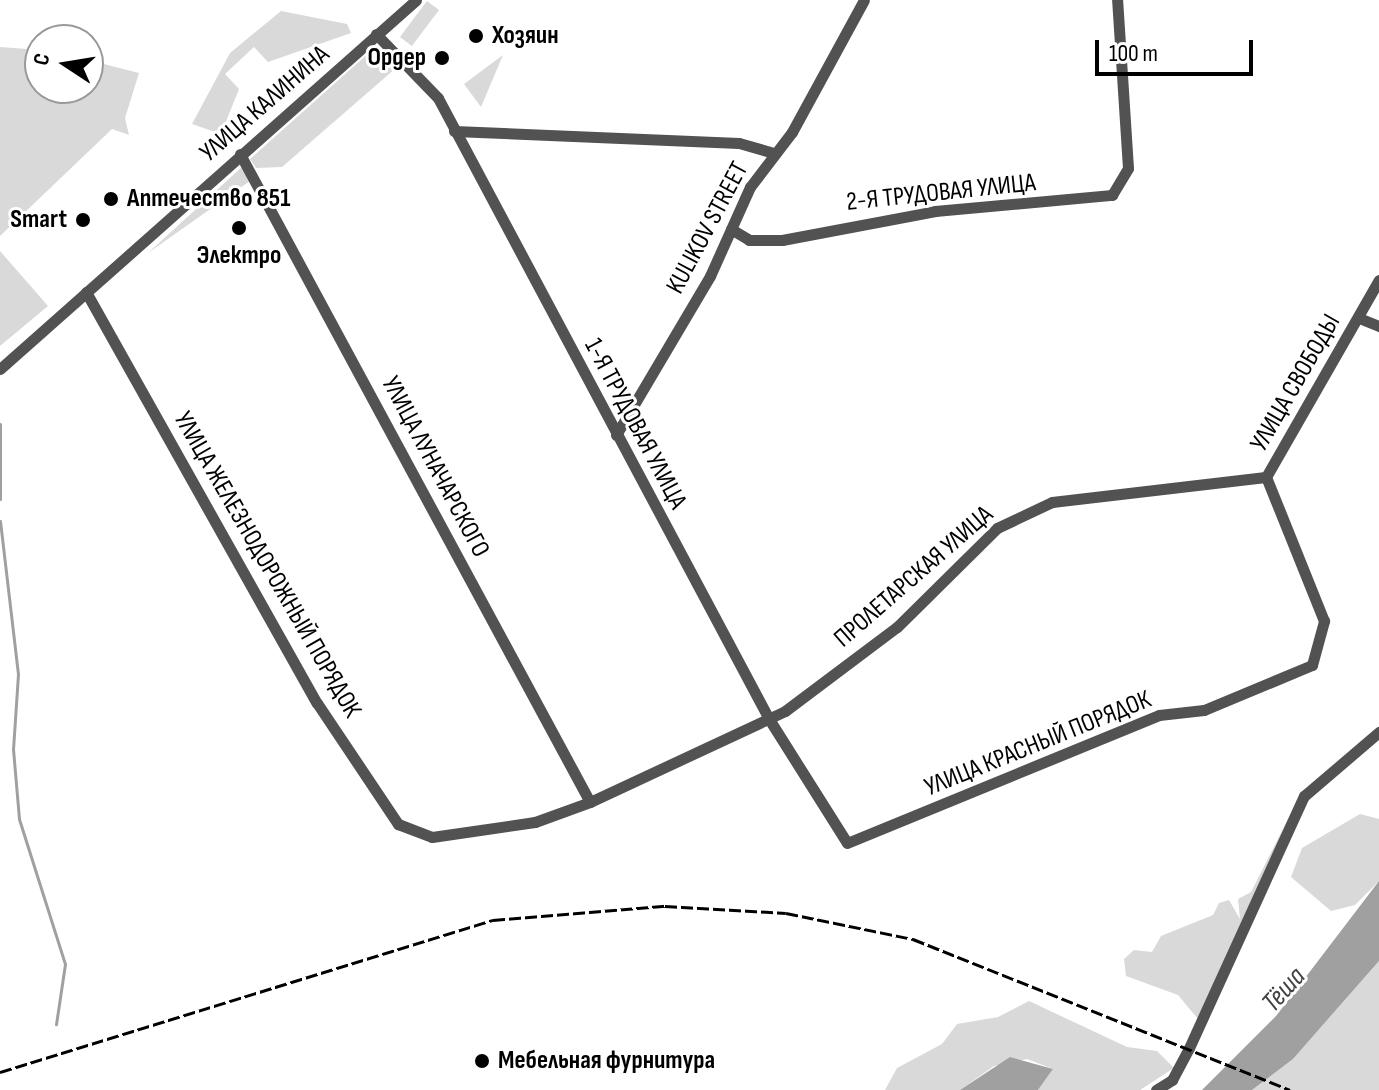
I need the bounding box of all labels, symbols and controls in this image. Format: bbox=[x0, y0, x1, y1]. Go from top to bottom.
place label: Хозяин bbox=[492, 20, 559, 52]
north arrow bbox=[24, 24, 104, 104]
scale bar bbox=[1099, 24, 1257, 74]
marker: Хозяин bbox=[467, 27, 485, 45]
street label: УЛИЦА КАЛИНИНА bbox=[194, 39, 336, 169]
text: 100 m bbox=[1109, 39, 1158, 68]
place label: Ордер bbox=[368, 42, 426, 74]
marker: Ордер bbox=[433, 49, 451, 67]
text: С bbox=[28, 51, 56, 68]
street label: KULIKOV STREET bbox=[660, 157, 756, 299]
street label: 2-Я ТРУДОВАЯ УЛИЦА bbox=[845, 168, 1037, 218]
place label: Аптечество 851 bbox=[127, 183, 290, 215]
marker: Аптечество 851 bbox=[102, 190, 120, 208]
place label: Smart bbox=[10, 204, 67, 236]
marker: Smart bbox=[74, 211, 92, 229]
marker: Электро bbox=[230, 219, 248, 237]
place label: Электро bbox=[197, 240, 281, 272]
street label: УЛИЦА СВОБОДЫ bbox=[1244, 309, 1348, 457]
street label: 1-Я ТРУДОВАЯ УЛИЦА bbox=[577, 333, 693, 515]
street label: УЛИЦА ЛУНАЧАРСКОГО bbox=[374, 371, 496, 563]
street label: УЛИЦА ЖЕЛЕЗНОДОРОЖНЫЙ ПОРЯДОК bbox=[167, 407, 367, 723]
street label: ПРОЛЕТАРСКАЯ УЛИЦА bbox=[828, 500, 1000, 654]
street label: УЛИЦА КРАСНЫЙ ПОРЯДОК bbox=[920, 684, 1156, 804]
water label: Тёша bbox=[1255, 961, 1313, 1019]
place label: Мебельная фурнитура bbox=[498, 1045, 715, 1077]
marker: Мебельная фурнитура bbox=[473, 1052, 491, 1070]

